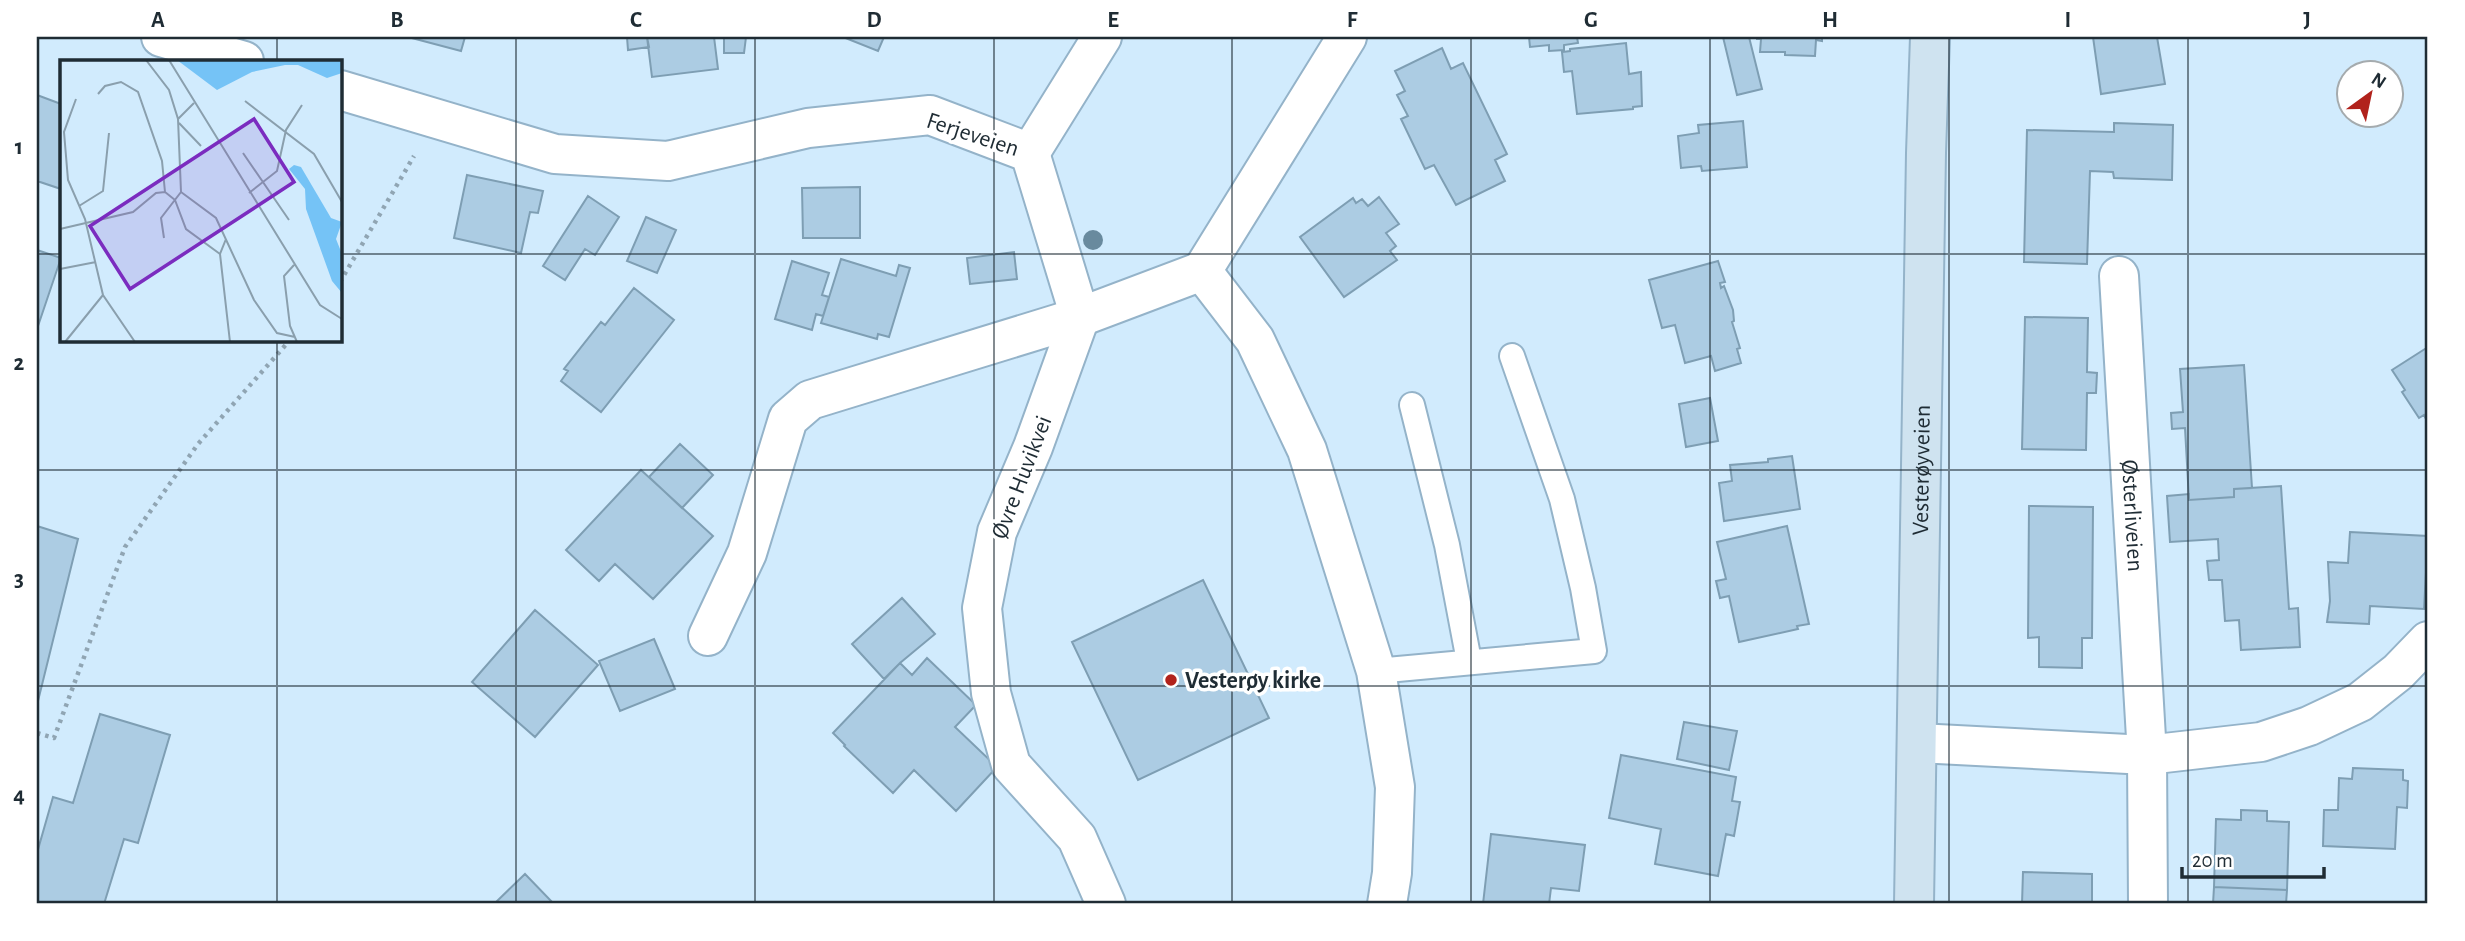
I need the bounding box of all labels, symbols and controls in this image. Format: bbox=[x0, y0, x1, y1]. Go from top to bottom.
text: A bbox=[151, 9, 165, 32]
text: B bbox=[390, 9, 404, 32]
text: C bbox=[630, 9, 642, 32]
text: D bbox=[866, 9, 882, 32]
text: E bbox=[1107, 9, 1119, 32]
text: F bbox=[1347, 9, 1358, 32]
text: G bbox=[1584, 9, 1598, 32]
text: H bbox=[1822, 9, 1838, 32]
text: I bbox=[2065, 9, 2071, 32]
text: J bbox=[2303, 9, 2311, 32]
inset map bbox=[60, 60, 341, 341]
north arrow bbox=[2336, 60, 2406, 130]
text: N bbox=[2368, 69, 2389, 93]
street label: Ferjeveien bbox=[923, 109, 1022, 161]
text: 1 bbox=[15, 136, 23, 159]
text: 2 bbox=[14, 352, 25, 375]
street label: Vesterøyveien bbox=[1909, 405, 1935, 535]
street label: Øvre Huvikvei bbox=[987, 412, 1056, 542]
street label: Østerliveien bbox=[2117, 459, 2147, 572]
text: 3 bbox=[14, 568, 24, 591]
place label: Vesterøy kirke bbox=[1185, 669, 1321, 693]
marker: Vesterøy kirke bbox=[1163, 672, 1179, 688]
text: 4 bbox=[13, 784, 25, 807]
scale bar bbox=[2182, 836, 2323, 880]
text: 20 m bbox=[2192, 850, 2233, 871]

